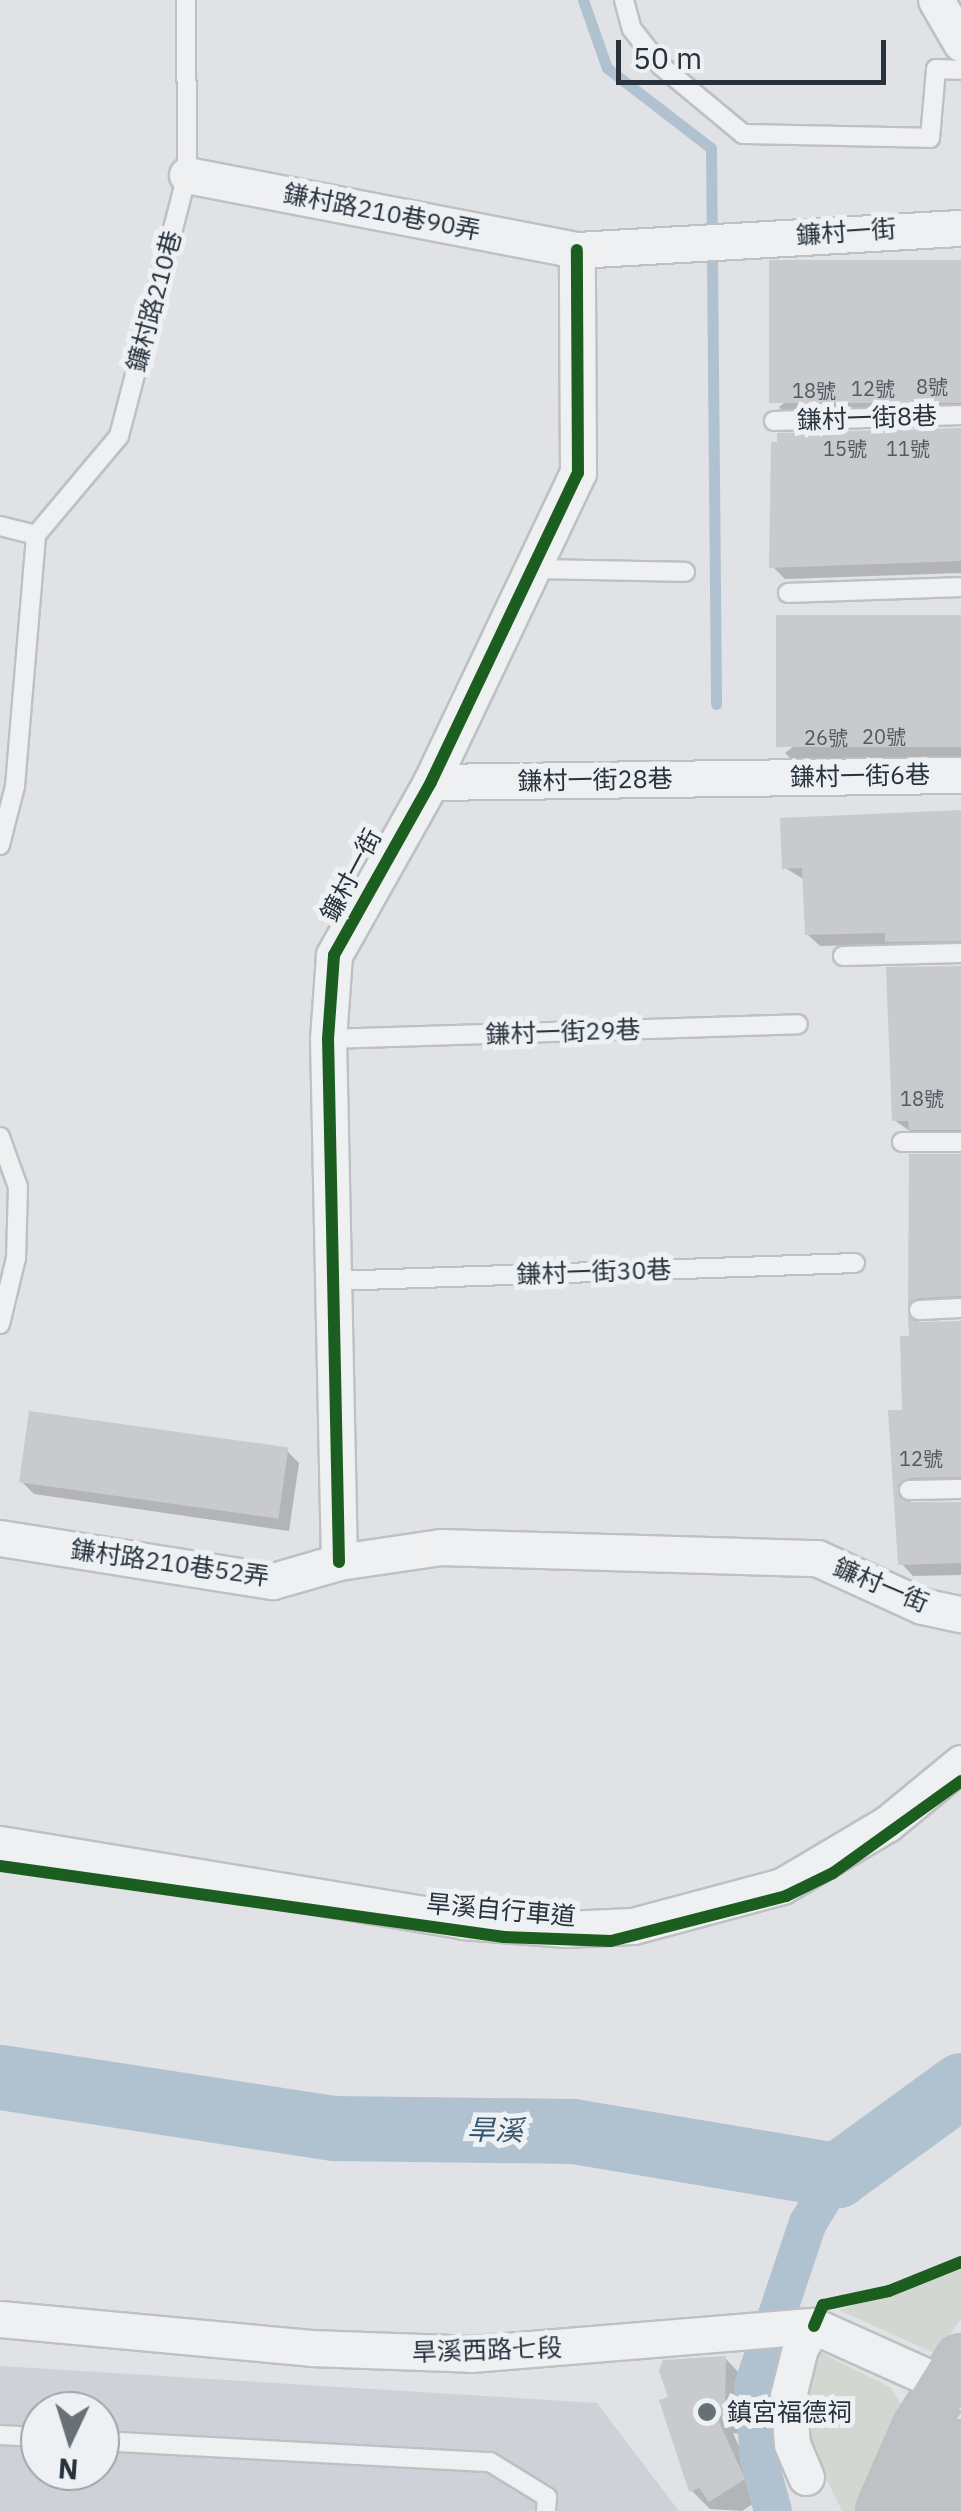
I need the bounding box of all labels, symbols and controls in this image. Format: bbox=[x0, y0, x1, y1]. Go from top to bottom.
scale bar bbox=[621, 20, 891, 82]
text: 50 m bbox=[633, 38, 702, 77]
street label: 鎌村路210巷90弄 bbox=[281, 178, 483, 246]
street label: 鐮村一街 bbox=[795, 214, 897, 250]
street label: 鐮村路210巷 bbox=[121, 227, 187, 375]
house number: 8號 bbox=[916, 374, 948, 398]
house number: 12號 bbox=[851, 376, 895, 400]
house number: 18號 bbox=[792, 378, 836, 402]
street label: 鎌村一街8巷 bbox=[797, 401, 937, 435]
house number: 15號 bbox=[823, 436, 867, 460]
house number: 11號 bbox=[886, 436, 930, 460]
house number: 20號 bbox=[862, 724, 906, 748]
house number: 26號 bbox=[804, 725, 848, 749]
street label: 鎌村一街6巷 bbox=[790, 760, 930, 792]
street label: 鎌村一街28巷 bbox=[517, 764, 673, 796]
street label: 鐮村一街 bbox=[314, 824, 388, 926]
street label: 鎌村一街29巷 bbox=[485, 1014, 641, 1050]
house number: 18號 bbox=[900, 1086, 944, 1110]
street label: 鎌村一街30巷 bbox=[516, 1254, 672, 1290]
house number: 12號 bbox=[899, 1446, 943, 1470]
street label: 鎌村路210巷52弄 bbox=[69, 1534, 271, 1592]
street label: 鐮村一街 bbox=[829, 1552, 933, 1618]
street label: 旱溪自行車道 bbox=[425, 1889, 577, 1931]
water label: 旱溪 bbox=[467, 2113, 523, 2147]
street label: 旱溪西路七段 bbox=[412, 2332, 562, 2368]
north arrow bbox=[20, 2391, 120, 2491]
place label: 鎮宮福德祠 bbox=[727, 2397, 852, 2427]
marker: 鎮宮福德祠 bbox=[696, 2401, 718, 2423]
text: N bbox=[57, 2450, 79, 2489]

